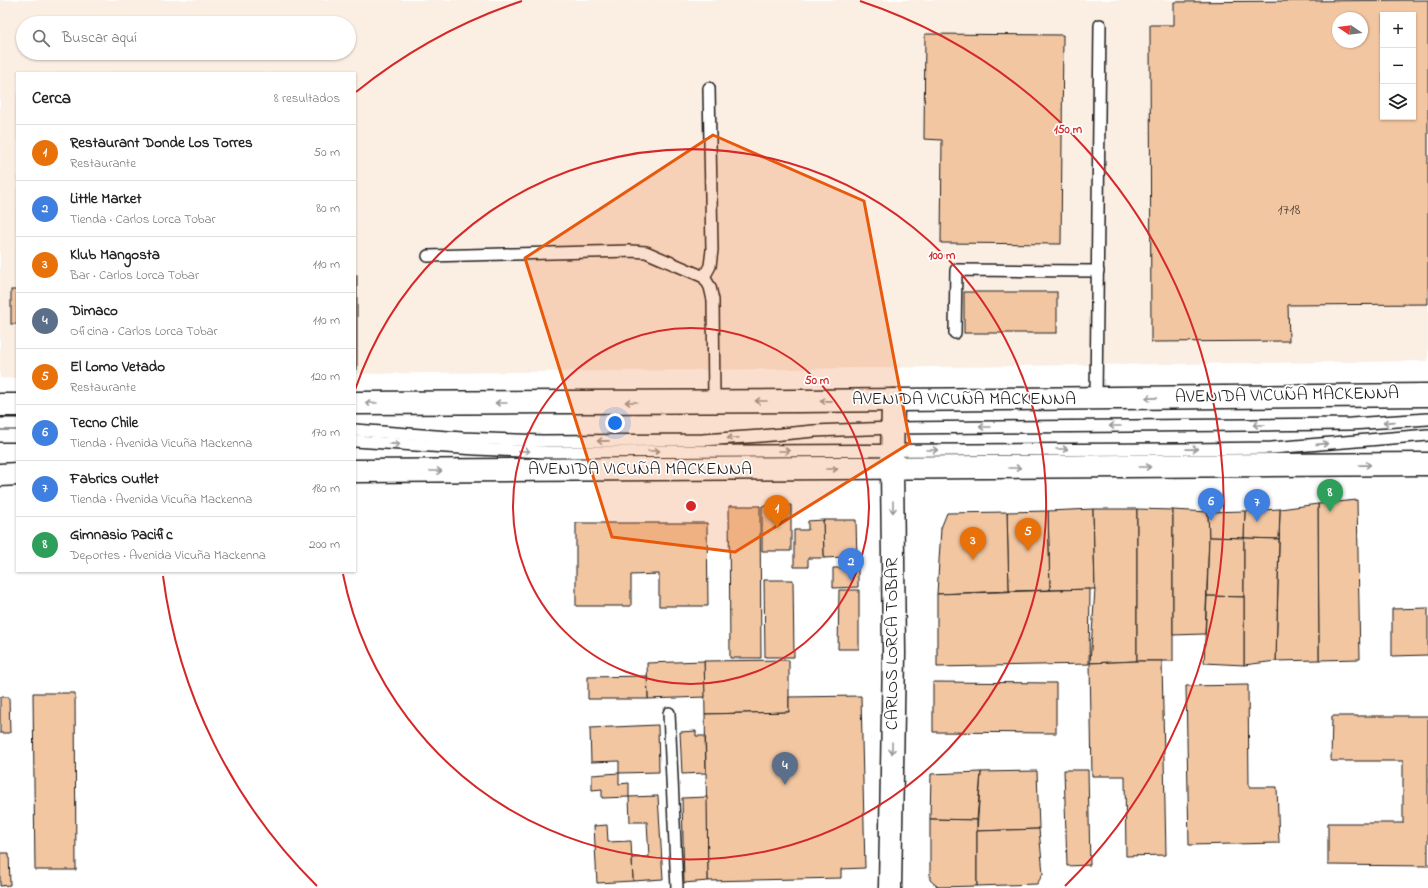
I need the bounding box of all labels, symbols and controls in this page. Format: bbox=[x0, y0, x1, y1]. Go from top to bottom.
north arrow bbox=[1332, 12, 1368, 48]
map controls bbox=[1380, 12, 1416, 120]
button: + bbox=[1380, 12, 1416, 48]
search box bbox=[16, 16, 356, 60]
icon: search bbox=[30, 27, 52, 49]
text: Buscar aquí bbox=[62, 27, 137, 49]
button: − bbox=[1380, 48, 1416, 84]
button: layers bbox=[1380, 84, 1416, 120]
text: Cerca bbox=[32, 86, 71, 111]
text: 8 resultados bbox=[274, 89, 340, 108]
text: 150 m bbox=[1054, 121, 1083, 139]
text: Restaurant Donde Los Torres bbox=[70, 132, 253, 154]
text: 1 bbox=[43, 143, 47, 162]
text: 50 m bbox=[314, 143, 340, 162]
text: Restaurante bbox=[70, 154, 136, 173]
text: Little Market bbox=[70, 188, 142, 210]
house number: 1718 bbox=[1278, 198, 1300, 222]
text: 2 bbox=[42, 199, 48, 218]
text: 80 m bbox=[316, 199, 340, 218]
text: Tienda · Carlos Lorca Tobar bbox=[70, 210, 215, 229]
text: Klub Mangosta bbox=[70, 244, 160, 266]
text: 100 m bbox=[929, 247, 956, 265]
text: 3 bbox=[42, 255, 48, 274]
text: 110 m bbox=[313, 255, 340, 274]
text: Bar · Carlos Lorca Tobar bbox=[70, 266, 199, 285]
text: Dimaco bbox=[70, 300, 118, 322]
text: 4 bbox=[42, 311, 48, 330]
text: 110 m bbox=[313, 311, 340, 330]
text: Oficina · Carlos Lorca Tobar bbox=[70, 322, 218, 341]
text: El Lomo Vetado bbox=[70, 356, 165, 378]
text: 5 bbox=[41, 367, 49, 386]
text: 120 m bbox=[310, 367, 340, 386]
text: 50 m bbox=[805, 372, 830, 390]
text: Restaurante bbox=[70, 378, 136, 397]
street label: AVENIDA VICUÑA MACKENNA bbox=[1175, 381, 1399, 411]
street label: AVENIDA VICUÑA MACKENNA bbox=[852, 387, 1076, 413]
one-way arrow bbox=[1145, 394, 1158, 402]
one-way arrow bbox=[755, 397, 768, 405]
one-way arrow bbox=[820, 397, 833, 405]
one-way arrow bbox=[625, 398, 638, 406]
one-way arrow bbox=[365, 399, 378, 407]
one-way arrow bbox=[495, 399, 508, 407]
text: Tecno Chile bbox=[70, 412, 138, 434]
your location bbox=[605, 413, 625, 433]
one-way arrow bbox=[1383, 418, 1396, 425]
one-way arrow bbox=[1253, 421, 1266, 429]
one-way arrow bbox=[1109, 422, 1122, 430]
text: 6 bbox=[42, 423, 48, 442]
text: 170 m bbox=[312, 423, 340, 442]
one-way arrow bbox=[979, 423, 992, 431]
text: Tienda · Avenida Vicuña Mackenna bbox=[70, 434, 252, 453]
one-way arrow bbox=[727, 434, 740, 441]
one-way arrow bbox=[597, 437, 610, 445]
one-way arrow bbox=[387, 441, 400, 448]
one-way arrow bbox=[1315, 441, 1328, 448]
one-way arrow bbox=[1055, 445, 1068, 453]
one-way arrow bbox=[1185, 445, 1198, 453]
one-way arrow bbox=[925, 446, 938, 454]
one-way arrow bbox=[517, 447, 530, 455]
one-way arrow bbox=[647, 447, 660, 455]
one-way arrow bbox=[777, 447, 790, 455]
street label: AVENIDA VICUÑA MACKENNA bbox=[528, 457, 752, 483]
one-way arrow bbox=[1358, 461, 1371, 469]
one-way arrow bbox=[1138, 463, 1151, 471]
one-way arrow bbox=[1008, 464, 1021, 472]
one-way arrow bbox=[825, 465, 838, 473]
one-way arrow bbox=[429, 467, 442, 475]
text: Fabrics Outlet bbox=[70, 468, 159, 490]
text: 7 bbox=[42, 479, 48, 498]
text: 180 m bbox=[312, 479, 340, 498]
pin: 8 bbox=[1317, 479, 1343, 512]
pin: 6 bbox=[1198, 488, 1224, 521]
pin: 7 bbox=[1244, 489, 1270, 522]
text: Tienda · Avenida Vicuña Mackenna bbox=[70, 490, 252, 509]
pin: 1 bbox=[764, 495, 790, 528]
centre of rings bbox=[684, 499, 698, 513]
one-way arrow bbox=[889, 500, 897, 513]
pin: 5 bbox=[1015, 518, 1041, 551]
text: Gimnasio Pacific bbox=[70, 524, 173, 546]
pin: 3 bbox=[960, 527, 986, 560]
text: 8 bbox=[43, 535, 47, 554]
text: 200 m bbox=[309, 535, 340, 554]
text: Deportes · Avenida Vicuña Mackenna bbox=[70, 546, 266, 565]
pin: 2 bbox=[838, 548, 864, 581]
street label: CARLOS LORCA TOBAR bbox=[880, 558, 906, 730]
one-way arrow bbox=[889, 741, 896, 754]
pin: 4 bbox=[772, 752, 798, 785]

